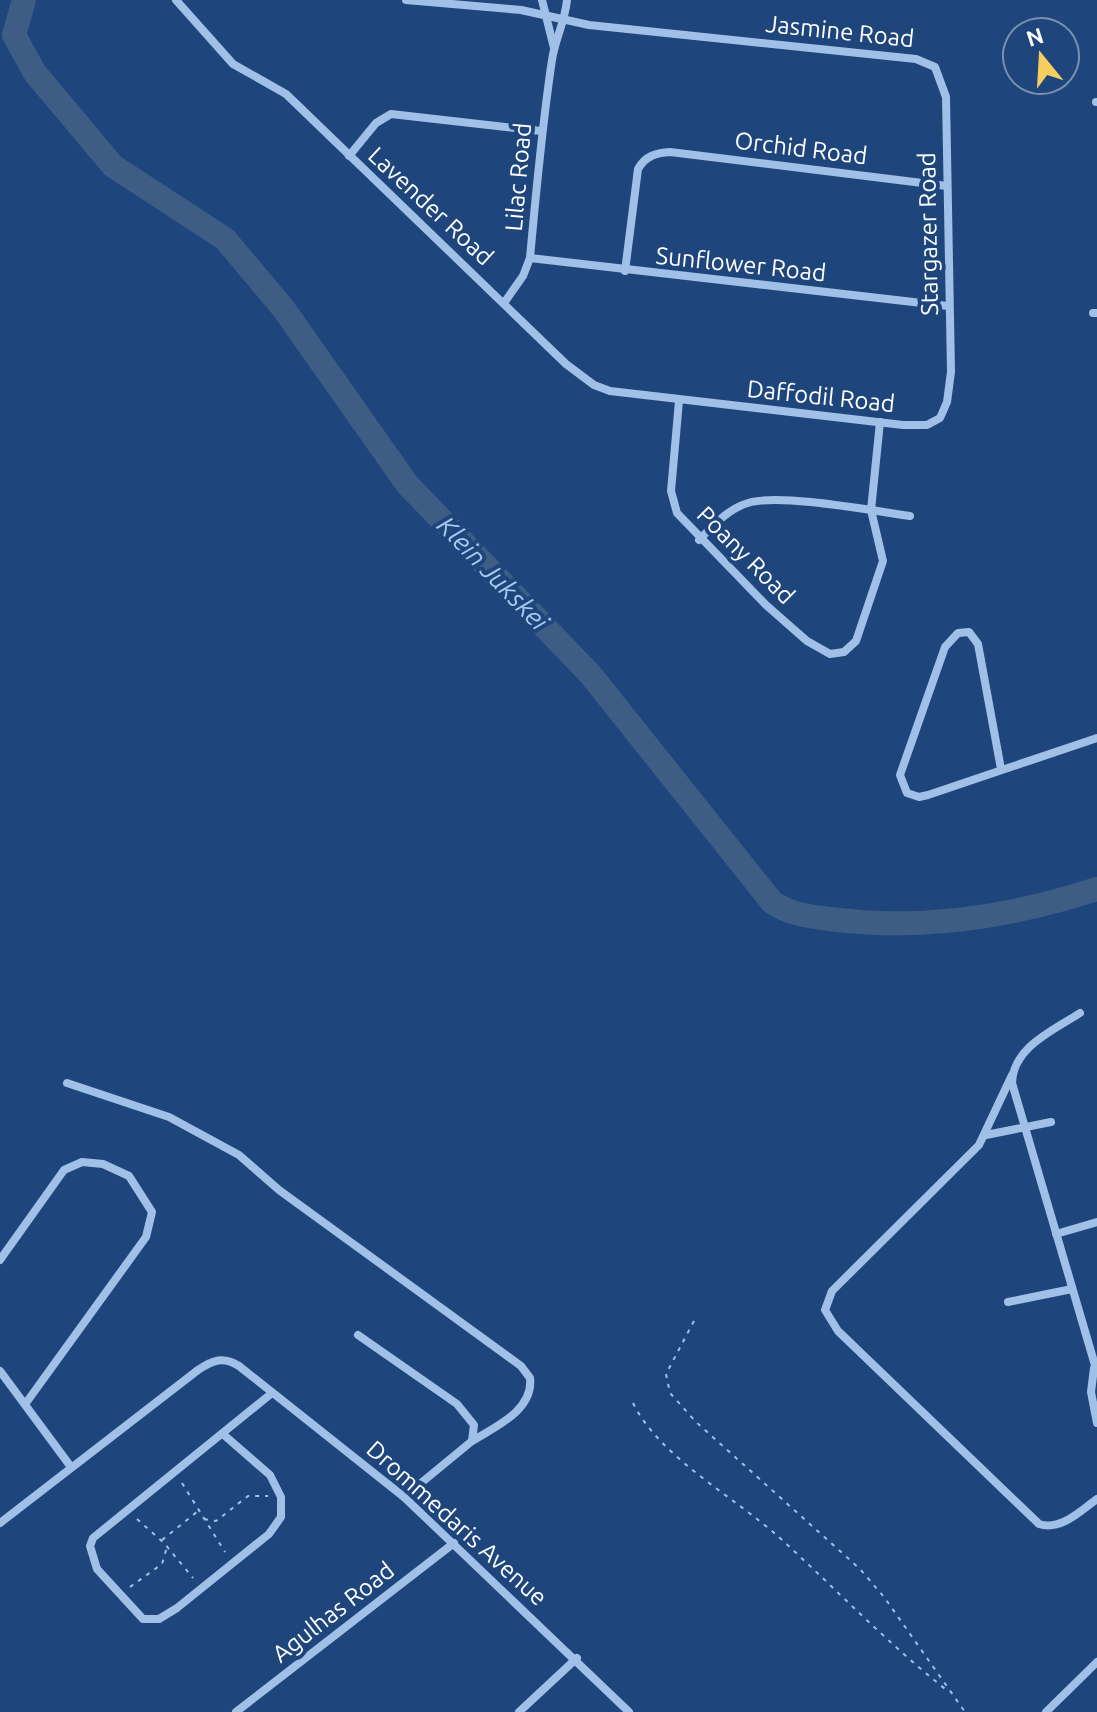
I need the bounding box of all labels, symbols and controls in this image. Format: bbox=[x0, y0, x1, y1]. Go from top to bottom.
street label: Jasmine Road bbox=[765, 10, 915, 52]
north arrow bbox=[1001, 16, 1081, 96]
text: N bbox=[1023, 22, 1046, 51]
street label: Lilac Road bbox=[500, 122, 536, 232]
street label: Orchid Road bbox=[733, 126, 869, 170]
street label: Lavender Road bbox=[363, 141, 499, 271]
street label: Stargazer Road bbox=[913, 152, 943, 316]
street label: Sunflower Road bbox=[654, 242, 828, 286]
street label: Daffodil Road bbox=[746, 375, 896, 417]
street label: Poany Road bbox=[692, 501, 800, 609]
water label: Klein Jukskei bbox=[432, 510, 555, 637]
street label: Drommedaris Avenue bbox=[361, 1435, 553, 1611]
street label: Agulhas Road bbox=[267, 1556, 399, 1668]

